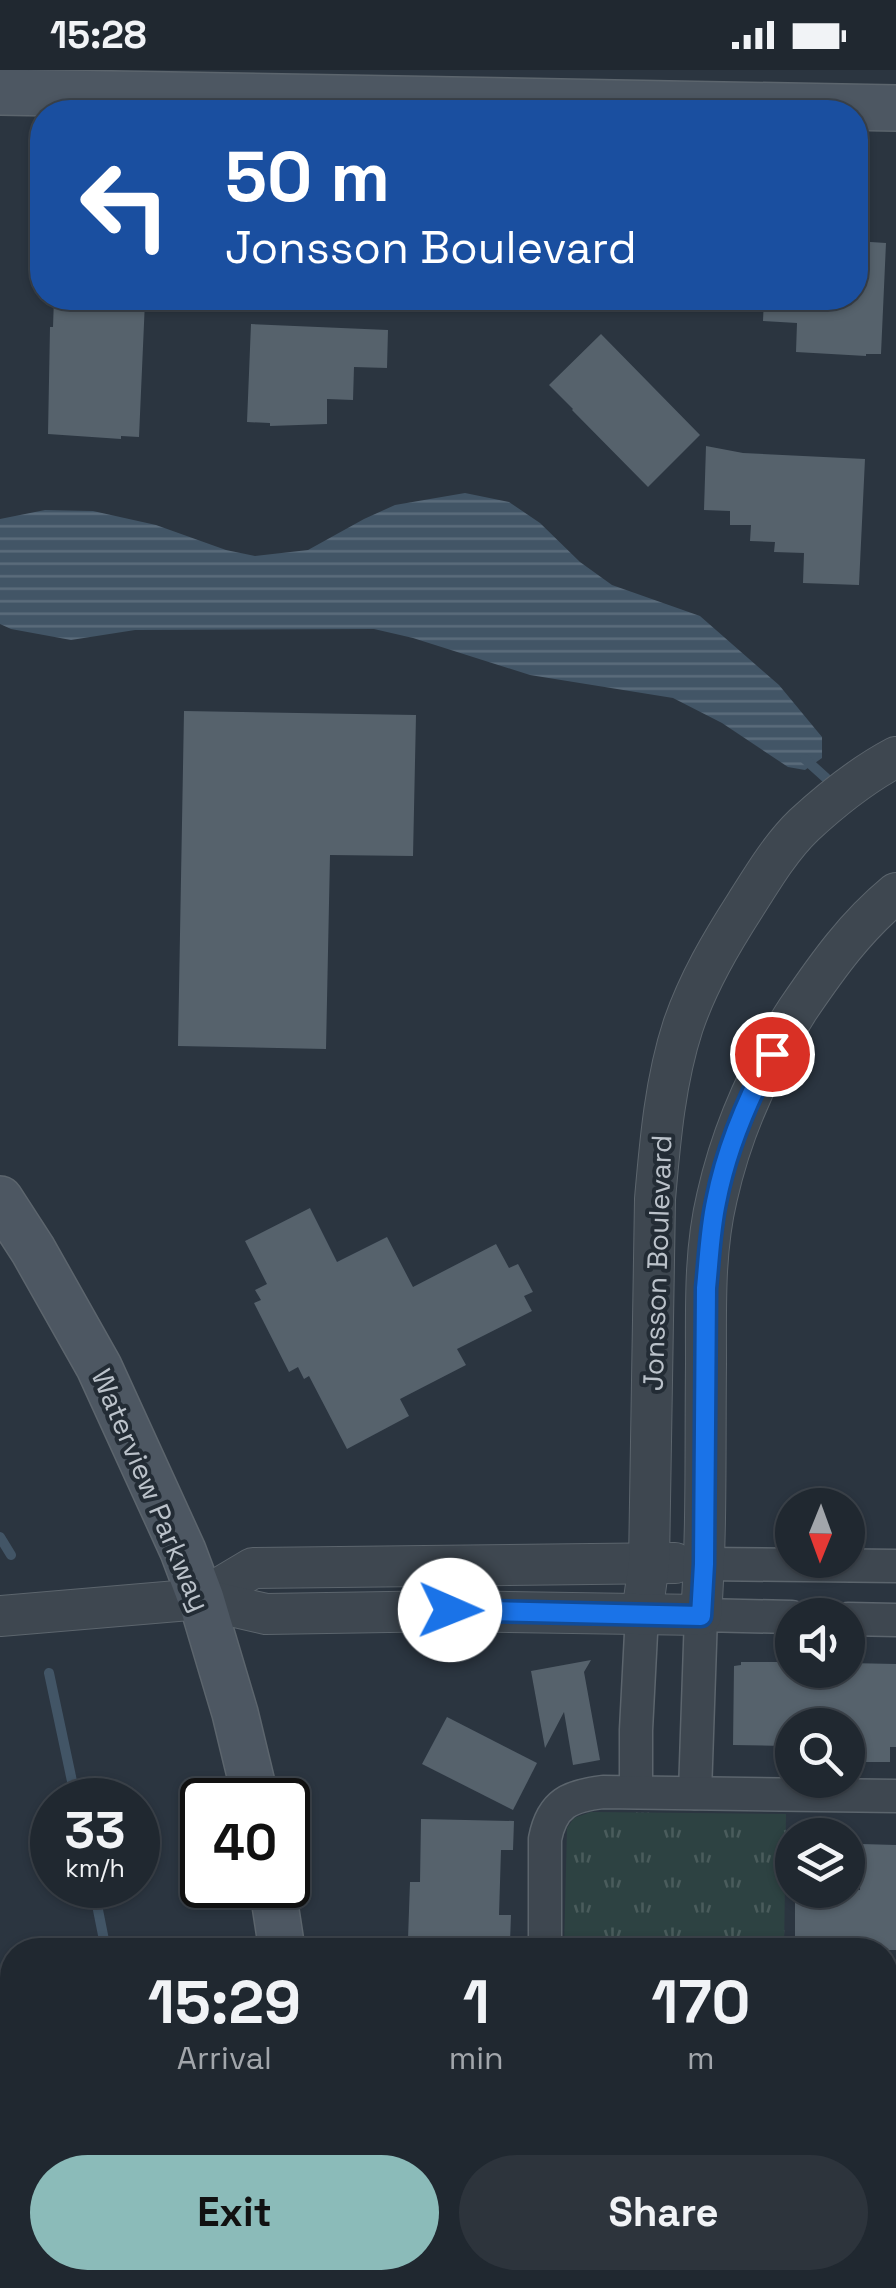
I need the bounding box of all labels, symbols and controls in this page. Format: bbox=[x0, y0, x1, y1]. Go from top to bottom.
text: 15:28 bbox=[50, 11, 147, 59]
text: 50 m bbox=[225, 132, 390, 221]
icon: left bbox=[60, 140, 190, 270]
text: Jonsson Boulevard bbox=[225, 219, 637, 276]
pin bbox=[730, 1012, 815, 1097]
icon: arrive bbox=[745, 1027, 800, 1082]
street label: Jonsson Boulevard bbox=[635, 1134, 679, 1392]
street label: Waterview Parkway bbox=[84, 1363, 218, 1617]
north arrow bbox=[775, 1488, 865, 1578]
map controls bbox=[775, 1488, 865, 1908]
position arrow bbox=[398, 1558, 502, 1662]
button: sound bbox=[775, 1598, 865, 1688]
button: search bbox=[775, 1708, 865, 1798]
speed limit sign: 40 bbox=[180, 1778, 310, 1908]
text: 33 bbox=[65, 1799, 125, 1863]
button: layers bbox=[775, 1818, 865, 1908]
text: km/h bbox=[65, 1852, 125, 1884]
text: 15:29 bbox=[148, 1964, 301, 2041]
text: 1 bbox=[463, 1964, 490, 2041]
text: 170 bbox=[651, 1964, 750, 2041]
text: Arrival bbox=[177, 2038, 272, 2078]
text: min bbox=[449, 2038, 504, 2078]
text: m bbox=[687, 2038, 715, 2078]
button: Exit bbox=[30, 2155, 439, 2270]
button: Share bbox=[459, 2155, 868, 2270]

